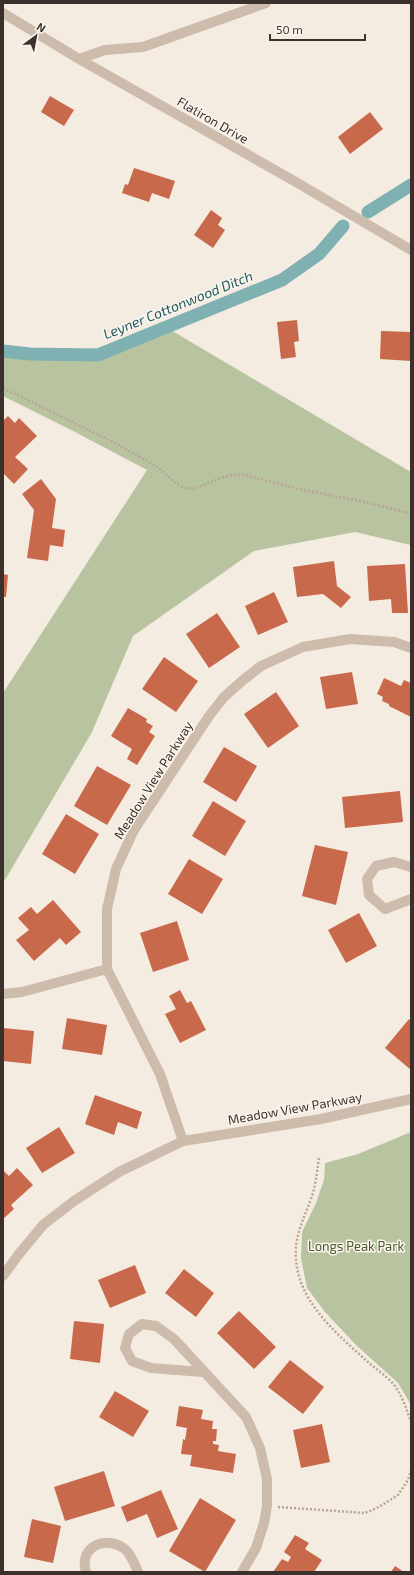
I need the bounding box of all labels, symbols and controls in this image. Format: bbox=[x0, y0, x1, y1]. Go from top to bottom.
north arrow bbox=[16, 16, 56, 56]
scale bar bbox=[270, 16, 365, 42]
text: N bbox=[35, 19, 48, 35]
text: 50 m bbox=[276, 22, 303, 36]
street label: Flatiron Drive bbox=[174, 93, 252, 147]
water label: Leyner Cottonwood Ditch bbox=[100, 267, 255, 342]
street label: Meadow View Parkway bbox=[110, 718, 196, 842]
street label: Meadow View Parkway bbox=[227, 1088, 364, 1128]
park label: Longs Peak Park bbox=[308, 1238, 404, 1254]

